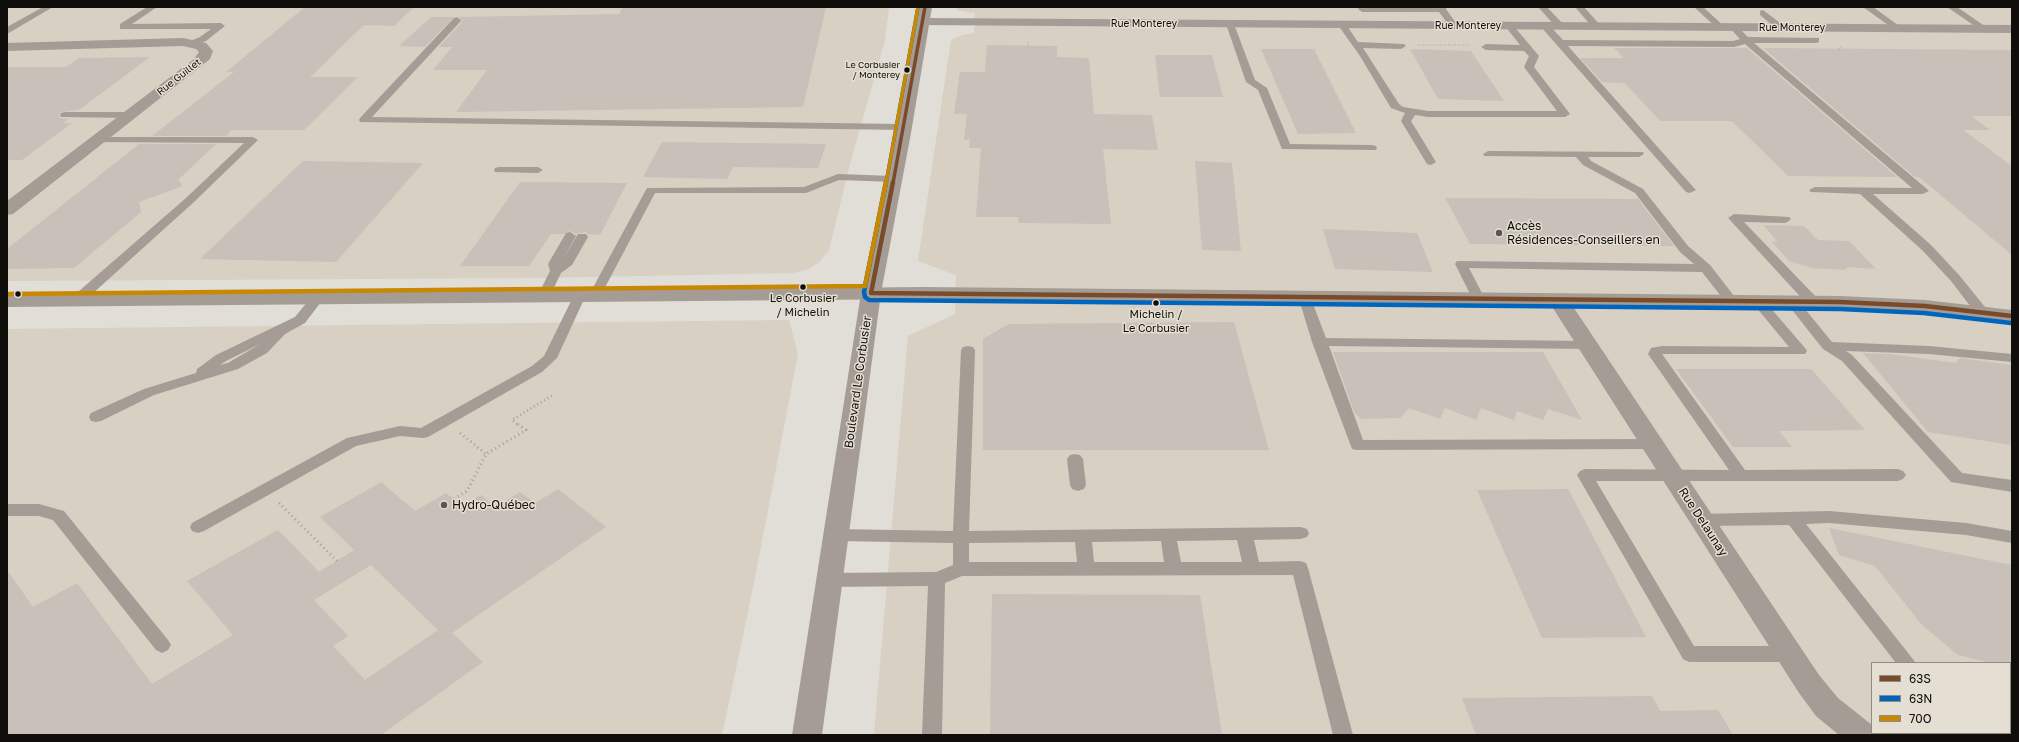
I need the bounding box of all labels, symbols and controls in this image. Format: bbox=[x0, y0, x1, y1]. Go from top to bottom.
street label: Rue Monterey bbox=[1111, 18, 1177, 30]
street label: Rue Monterey bbox=[1435, 20, 1501, 32]
street label: Rue Monterey bbox=[1759, 22, 1825, 34]
street label: Rue Guillet bbox=[154, 56, 204, 98]
place label: Le Corbusier / Monterey bbox=[846, 60, 900, 81]
marker: Le Corbusier / Monterey bbox=[902, 65, 912, 75]
place label: Accès Résidences-Conseillers en bbox=[1507, 219, 1660, 247]
marker: Accès Résidences-Conseillers en bbox=[1494, 228, 1504, 238]
marker: Le Corbusier / Michelin bbox=[798, 282, 808, 292]
unlabelled marker bbox=[13, 289, 23, 299]
place label: Le Corbusier / Michelin bbox=[770, 292, 836, 318]
marker: Michelin / Le Corbusier bbox=[1151, 298, 1161, 308]
place label: Michelin / Le Corbusier bbox=[1123, 308, 1189, 334]
street label: Boulevard Le Corbusier bbox=[842, 315, 874, 449]
street label: Rue Delaunay bbox=[1675, 485, 1731, 559]
place label: Hydro-Québec bbox=[452, 498, 535, 512]
marker: Hydro-Québec bbox=[439, 500, 449, 510]
legend bbox=[1871, 662, 2011, 734]
text: 63S bbox=[1909, 671, 1931, 686]
text: 63N bbox=[1909, 691, 1932, 706]
text: 70O bbox=[1909, 711, 1932, 726]

